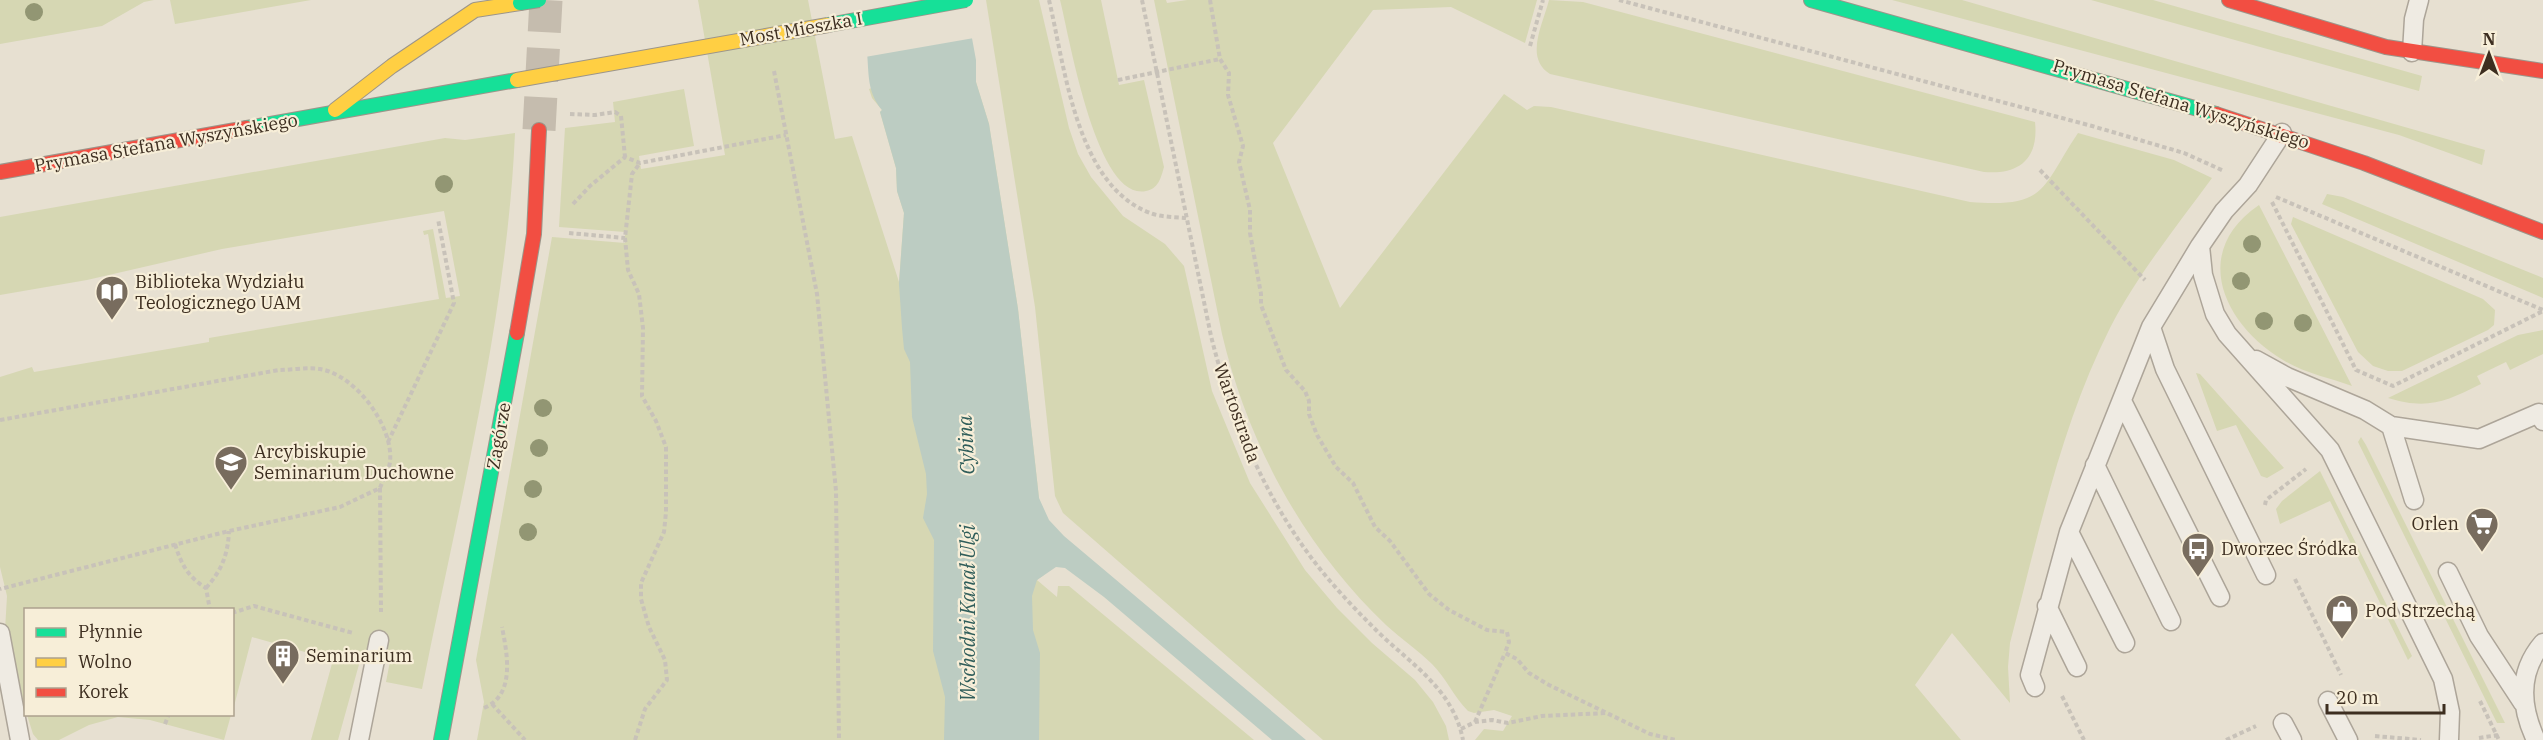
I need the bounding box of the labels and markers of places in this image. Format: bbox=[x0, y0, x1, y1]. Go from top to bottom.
place label: Biblioteka Wydziału Teologicznego UAM bbox=[135, 270, 304, 314]
library icon: Biblioteka Wydziału Teologicznego UAM bbox=[94, 274, 130, 321]
place label: Arcybiskupie Seminarium Duchowne bbox=[254, 440, 454, 484]
school or university icon: Arcybiskupie Seminarium Duchowne bbox=[213, 444, 249, 491]
supermarket icon: Orlen bbox=[2464, 506, 2500, 553]
place label: Orlen bbox=[2412, 512, 2459, 535]
bus stop icon: Dworzec Śródka bbox=[2180, 531, 2216, 578]
place label: Dworzec Śródka bbox=[2221, 537, 2358, 560]
shop icon: Pod Strzechą bbox=[2324, 593, 2360, 640]
place label: Pod Strzechą bbox=[2365, 599, 2475, 622]
building icon: Seminarium bbox=[265, 638, 301, 685]
place label: Seminarium bbox=[306, 644, 412, 667]

